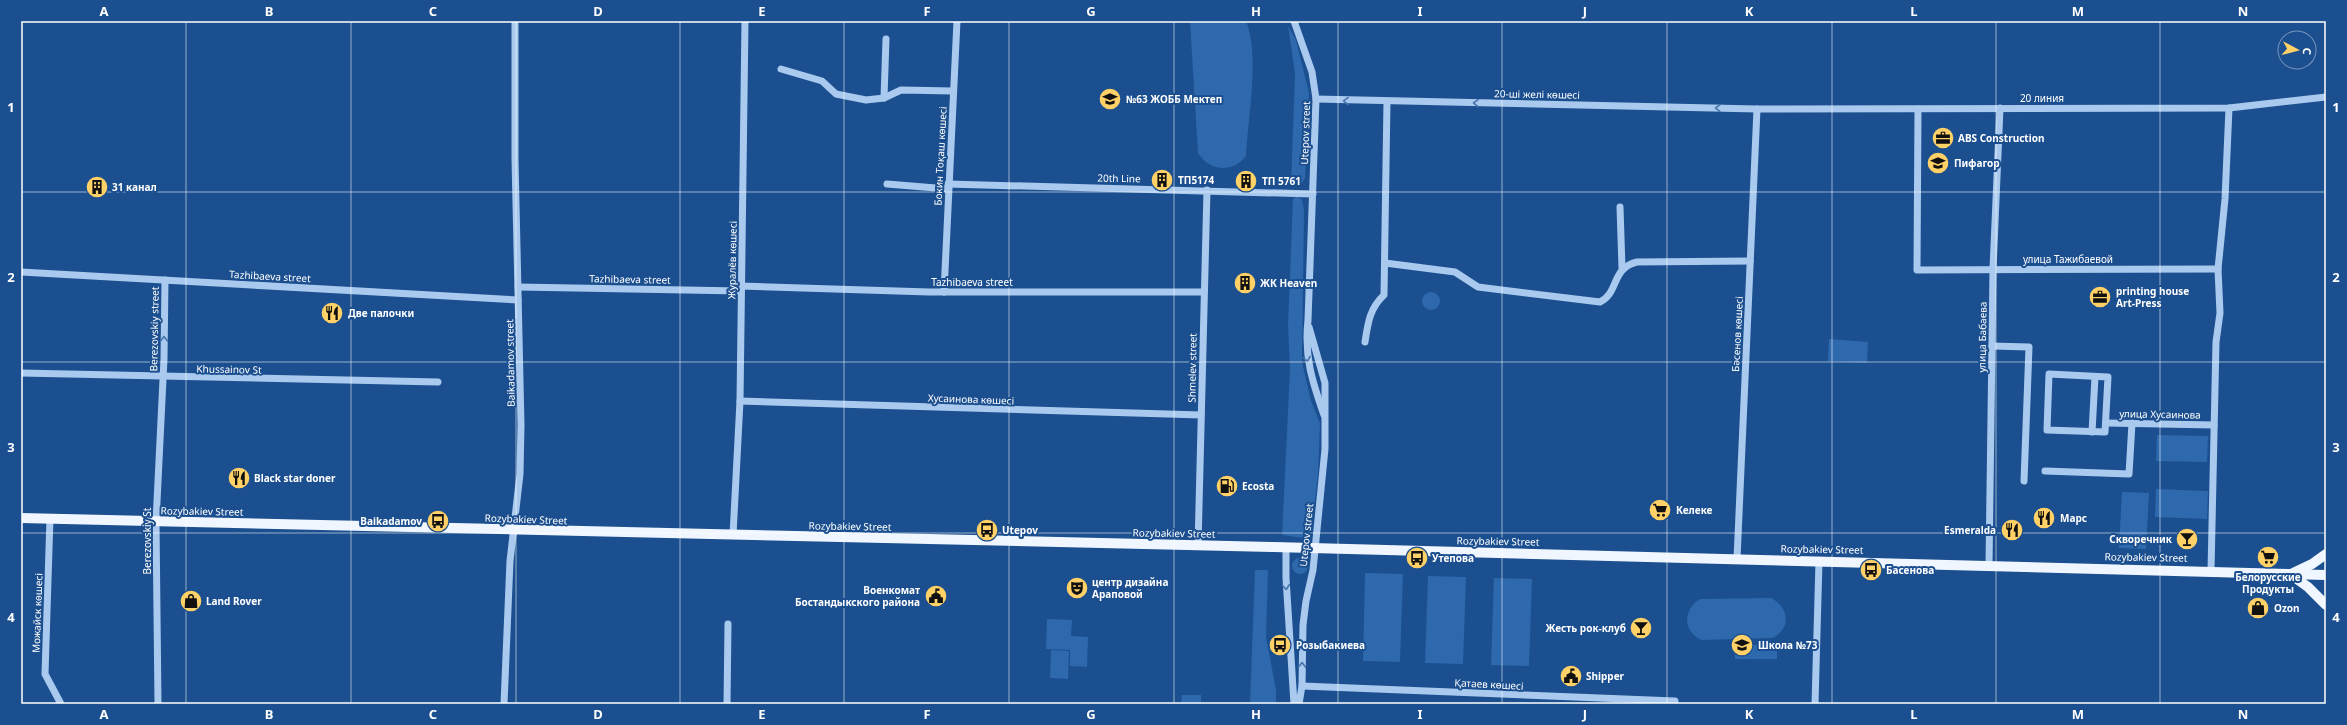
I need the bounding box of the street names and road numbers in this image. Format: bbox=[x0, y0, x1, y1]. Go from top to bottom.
street label: 20-ші желі көшесі bbox=[1494, 86, 1580, 102]
street label: 20 линия bbox=[2020, 91, 2064, 105]
street label: Utepov street bbox=[1297, 101, 1313, 165]
street label: Бокин Тоқаш көшесі bbox=[930, 106, 950, 206]
street label: 20th Line bbox=[1097, 171, 1141, 185]
street label: Журалёв көшесі bbox=[724, 221, 740, 299]
street label: улица Тажибаевой bbox=[2023, 252, 2113, 266]
street label: Tazhibaeva street bbox=[229, 267, 311, 285]
street label: Tazhibaeva street bbox=[589, 271, 671, 287]
street label: Tazhibaeva street bbox=[931, 275, 1013, 289]
street label: Berezovskiy street bbox=[146, 286, 162, 372]
street label: Бәсенов көшесі bbox=[1728, 296, 1746, 372]
street label: улица Бабаева bbox=[1974, 301, 1990, 373]
street label: Baikadamov street bbox=[502, 319, 518, 407]
street label: Shmelev street bbox=[1184, 333, 1200, 403]
street label: Khussainov St bbox=[196, 361, 262, 377]
street label: Хусаинова көшесі bbox=[928, 390, 1014, 408]
street label: улица Хусаинова bbox=[2119, 406, 2201, 422]
street label: Utepov street bbox=[1296, 502, 1316, 567]
street label: Rozybakiev Street bbox=[161, 503, 244, 519]
street label: Berezovskiy St bbox=[140, 507, 154, 574]
street label: Rozybakiev Street bbox=[484, 511, 568, 527]
street label: Rozybakiev Street bbox=[809, 518, 892, 534]
street label: Rozybakiev Street bbox=[1133, 525, 1216, 541]
street label: Rozybakiev Street bbox=[1457, 533, 1540, 549]
street label: Rozybakiev Street bbox=[1781, 541, 1864, 557]
street label: Rozybakiev Street bbox=[2105, 549, 2188, 565]
street label: Можайск көшесі bbox=[29, 573, 45, 653]
street label: Қатаев көшесі bbox=[1454, 675, 1524, 693]

